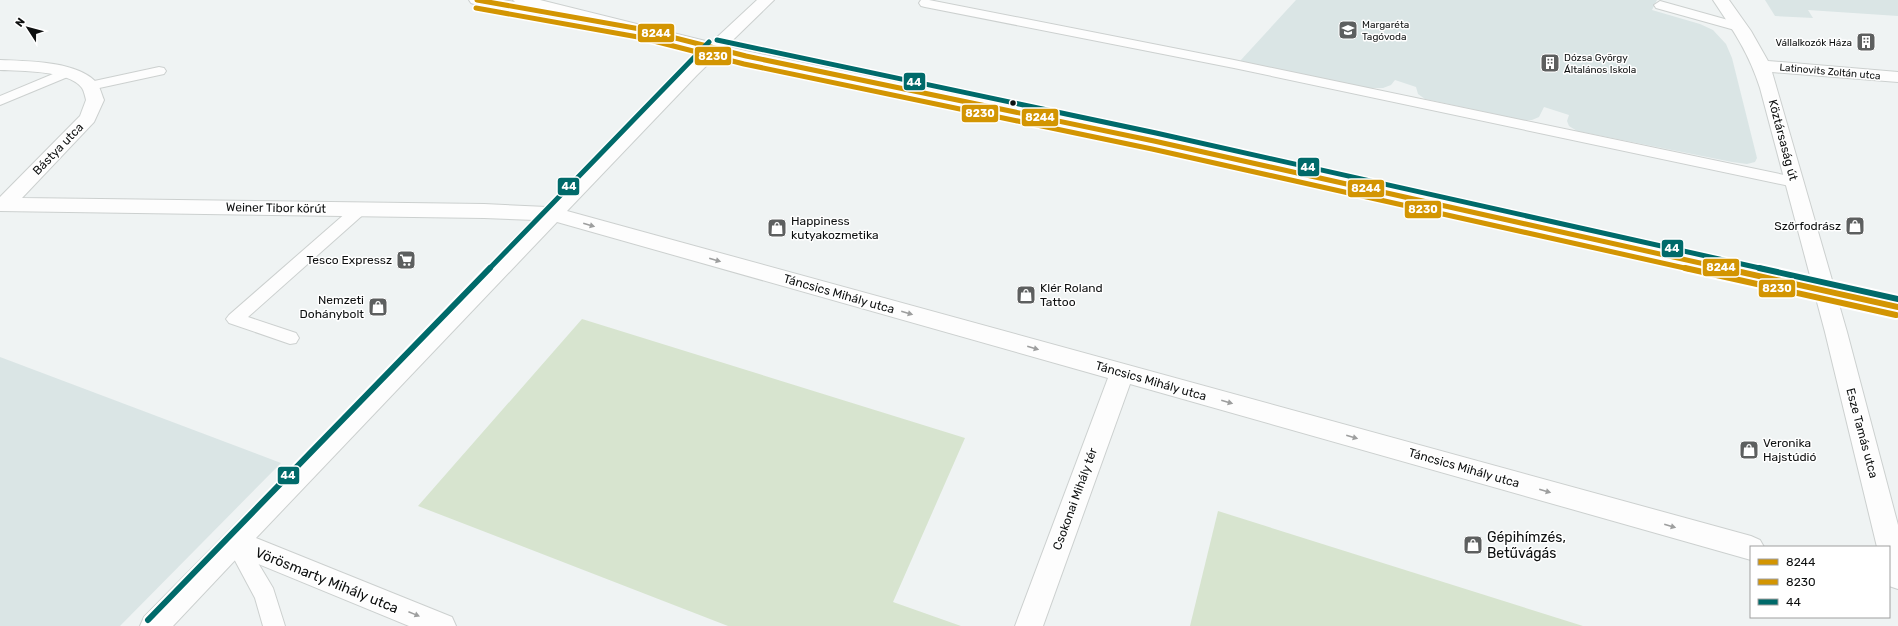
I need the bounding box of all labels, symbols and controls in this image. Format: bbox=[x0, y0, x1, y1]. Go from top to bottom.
north arrow bbox=[8, 8, 48, 48]
text: N bbox=[13, 15, 28, 29]
school or university icon: Margaréta Tagóvoda bbox=[1337, 19, 1359, 41]
place label: Margaréta Tagóvoda bbox=[1362, 19, 1409, 43]
line badge: 8244 bbox=[637, 23, 675, 43]
text: 8244 bbox=[641, 27, 671, 40]
building icon: Vállalkozók Háza bbox=[1855, 31, 1877, 53]
place label: Vállalkozók Háza bbox=[1776, 37, 1852, 49]
line badge: 8230 bbox=[694, 46, 732, 66]
text: 8230 bbox=[698, 50, 728, 63]
building icon: Dózsa György Általános Iskola bbox=[1539, 52, 1561, 74]
place label: Dózsa György Általános Iskola bbox=[1564, 52, 1636, 76]
street label: Latinovits Zoltán utca bbox=[1779, 62, 1881, 82]
line badge: 44 bbox=[903, 72, 926, 91]
text: 44 bbox=[906, 76, 922, 89]
unlabelled marker bbox=[1008, 98, 1018, 108]
street label: Köztársaság út bbox=[1765, 98, 1801, 182]
line badge: 8230 bbox=[961, 104, 999, 123]
text: 8230 bbox=[965, 107, 995, 120]
line badge: 8244 bbox=[1021, 108, 1059, 127]
text: 8244 bbox=[1025, 111, 1055, 124]
street label: Bástya utca bbox=[30, 120, 86, 178]
line badge: 44 bbox=[1297, 157, 1320, 177]
text: 44 bbox=[1300, 161, 1316, 174]
line badge: 44 bbox=[557, 177, 580, 196]
line badge: 8244 bbox=[1347, 179, 1385, 198]
text: 44 bbox=[561, 180, 577, 193]
text: 8244 bbox=[1351, 182, 1381, 195]
street label: Weiner Tibor körút bbox=[226, 200, 327, 216]
line badge: 8230 bbox=[1404, 200, 1442, 219]
text: 8230 bbox=[1408, 203, 1438, 216]
place label: Happiness kutyakozmetika bbox=[791, 214, 879, 242]
shop icon: Szőrfodrász bbox=[1844, 215, 1866, 237]
shop icon: Happiness kutyakozmetika bbox=[766, 217, 788, 239]
place label: Szőrfodrász bbox=[1774, 219, 1841, 233]
one-way arrow bbox=[584, 222, 596, 228]
line badge: 44 bbox=[1661, 239, 1684, 258]
text: 44 bbox=[1664, 242, 1680, 255]
supermarket icon: Tesco Expressz bbox=[395, 249, 417, 271]
place label: Tesco Expressz bbox=[307, 253, 392, 267]
one-way arrow bbox=[709, 257, 721, 263]
line badge: 8244 bbox=[1702, 258, 1740, 277]
text: 8244 bbox=[1706, 261, 1736, 274]
street label: Táncsics Mihály utca bbox=[782, 271, 896, 317]
line badge: 8230 bbox=[1758, 279, 1796, 298]
place label: Klér Roland Tattoo bbox=[1040, 281, 1103, 309]
text: 8230 bbox=[1762, 282, 1792, 295]
shop icon: Klér Roland Tattoo bbox=[1015, 284, 1037, 306]
place label: Nemzeti Dohánybolt bbox=[300, 293, 364, 321]
shop icon: Nemzeti Dohánybolt bbox=[367, 296, 389, 318]
one-way arrow bbox=[902, 310, 914, 316]
one-way arrow bbox=[1027, 345, 1039, 351]
street label: Táncsics Mihály utca bbox=[1094, 358, 1208, 404]
street label: Esze Tamás utca bbox=[1843, 386, 1881, 480]
one-way arrow bbox=[1221, 399, 1233, 405]
one-way arrow bbox=[1346, 434, 1358, 440]
place label: Veronika Hajstúdió bbox=[1763, 436, 1816, 464]
shop icon: Veronika Hajstúdió bbox=[1738, 439, 1760, 461]
street label: Táncsics Mihály utca bbox=[1407, 445, 1521, 491]
street label: Csokonai Mihály tér bbox=[1050, 446, 1100, 552]
line badge: 44 bbox=[277, 466, 300, 485]
text: 44 bbox=[280, 469, 296, 482]
one-way arrow bbox=[1539, 488, 1551, 494]
one-way arrow bbox=[1664, 523, 1676, 529]
place label: Gépihímzés, Betűvágás bbox=[1487, 529, 1566, 562]
shop icon: Gépihímzés, Betűvágás bbox=[1462, 534, 1484, 556]
street label: Vörösmarty Mihály utca bbox=[253, 544, 401, 617]
legend bbox=[1750, 546, 1890, 618]
text: 8244 bbox=[1786, 555, 1816, 569]
text: 8230 bbox=[1786, 575, 1816, 589]
text: 44 bbox=[1786, 595, 1801, 609]
one-way arrow bbox=[408, 612, 420, 618]

